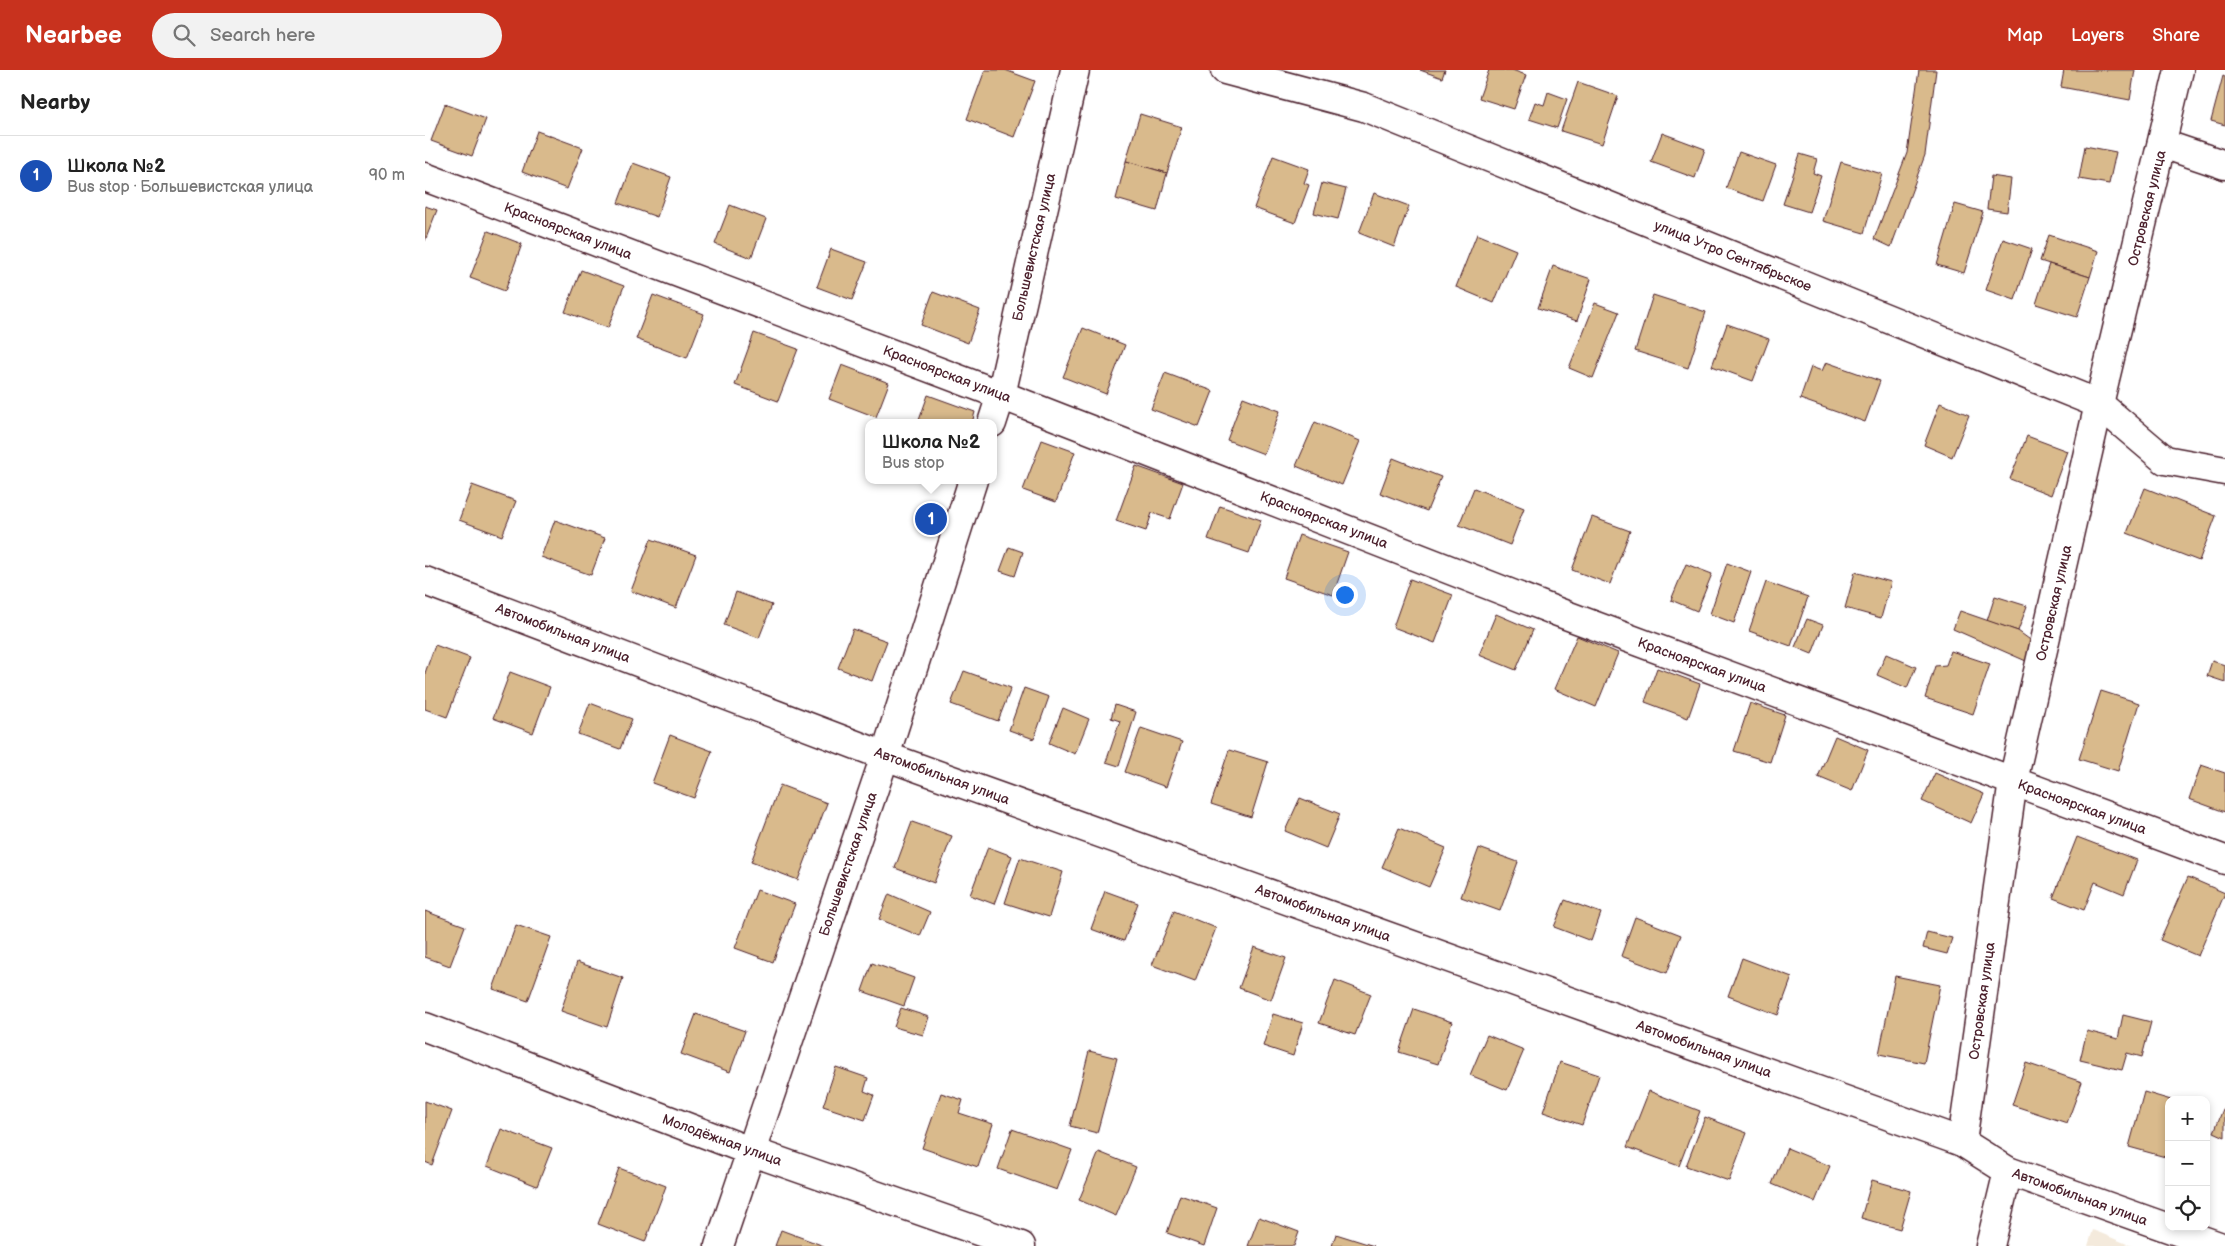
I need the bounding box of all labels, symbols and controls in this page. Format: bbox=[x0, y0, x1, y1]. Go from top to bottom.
search box bbox=[152, 13, 502, 58]
text: Nearbee bbox=[25, 21, 122, 50]
icon: search bbox=[170, 21, 198, 49]
text: Search here bbox=[210, 24, 315, 47]
text: Map bbox=[2007, 25, 2043, 46]
text: Layers bbox=[2071, 25, 2124, 46]
text: Share bbox=[2152, 25, 2200, 46]
text: Nearby bbox=[20, 90, 90, 115]
street label: Островская улица bbox=[2124, 148, 2170, 268]
text: Школа №2 bbox=[67, 155, 165, 178]
text: 1 bbox=[33, 166, 39, 185]
text: 90 m bbox=[369, 166, 405, 185]
street label: Большевистская улица bbox=[1009, 171, 1059, 323]
text: Bus stop · Большевистская улица bbox=[67, 178, 313, 197]
street label: Красноярская улица bbox=[502, 199, 635, 263]
street label: улица Утро Сентябрьское bbox=[1652, 217, 1814, 295]
street label: Красноярская улица bbox=[881, 342, 1014, 406]
popup bbox=[865, 419, 997, 484]
text: Школа №2 bbox=[882, 431, 980, 454]
text: Bus stop bbox=[882, 454, 945, 473]
street label: Красноярская улица bbox=[1258, 488, 1391, 552]
pin: 1 bbox=[915, 500, 947, 538]
street label: Островская улица bbox=[2032, 543, 2076, 663]
your location bbox=[1332, 582, 1358, 608]
street label: Автомобильная улица bbox=[492, 599, 633, 667]
street label: Красноярская улица bbox=[1635, 634, 1769, 696]
street label: Автомобильная улица bbox=[871, 743, 1013, 809]
street label: Красноярская улица bbox=[2015, 776, 2149, 838]
street label: Большевистская улица bbox=[815, 789, 881, 938]
street label: Автомобильная улица bbox=[1252, 880, 1394, 946]
street label: Островская улица bbox=[1965, 940, 1999, 1061]
street label: Автомобильная улица bbox=[1633, 1016, 1775, 1082]
map controls bbox=[2165, 1096, 2210, 1231]
button: + bbox=[2165, 1096, 2210, 1141]
street label: Молодёжная улица bbox=[660, 1110, 785, 1170]
button: − bbox=[2165, 1141, 2210, 1186]
street label: Автомобильная улица bbox=[2009, 1164, 2151, 1230]
button: locate bbox=[2165, 1186, 2210, 1231]

